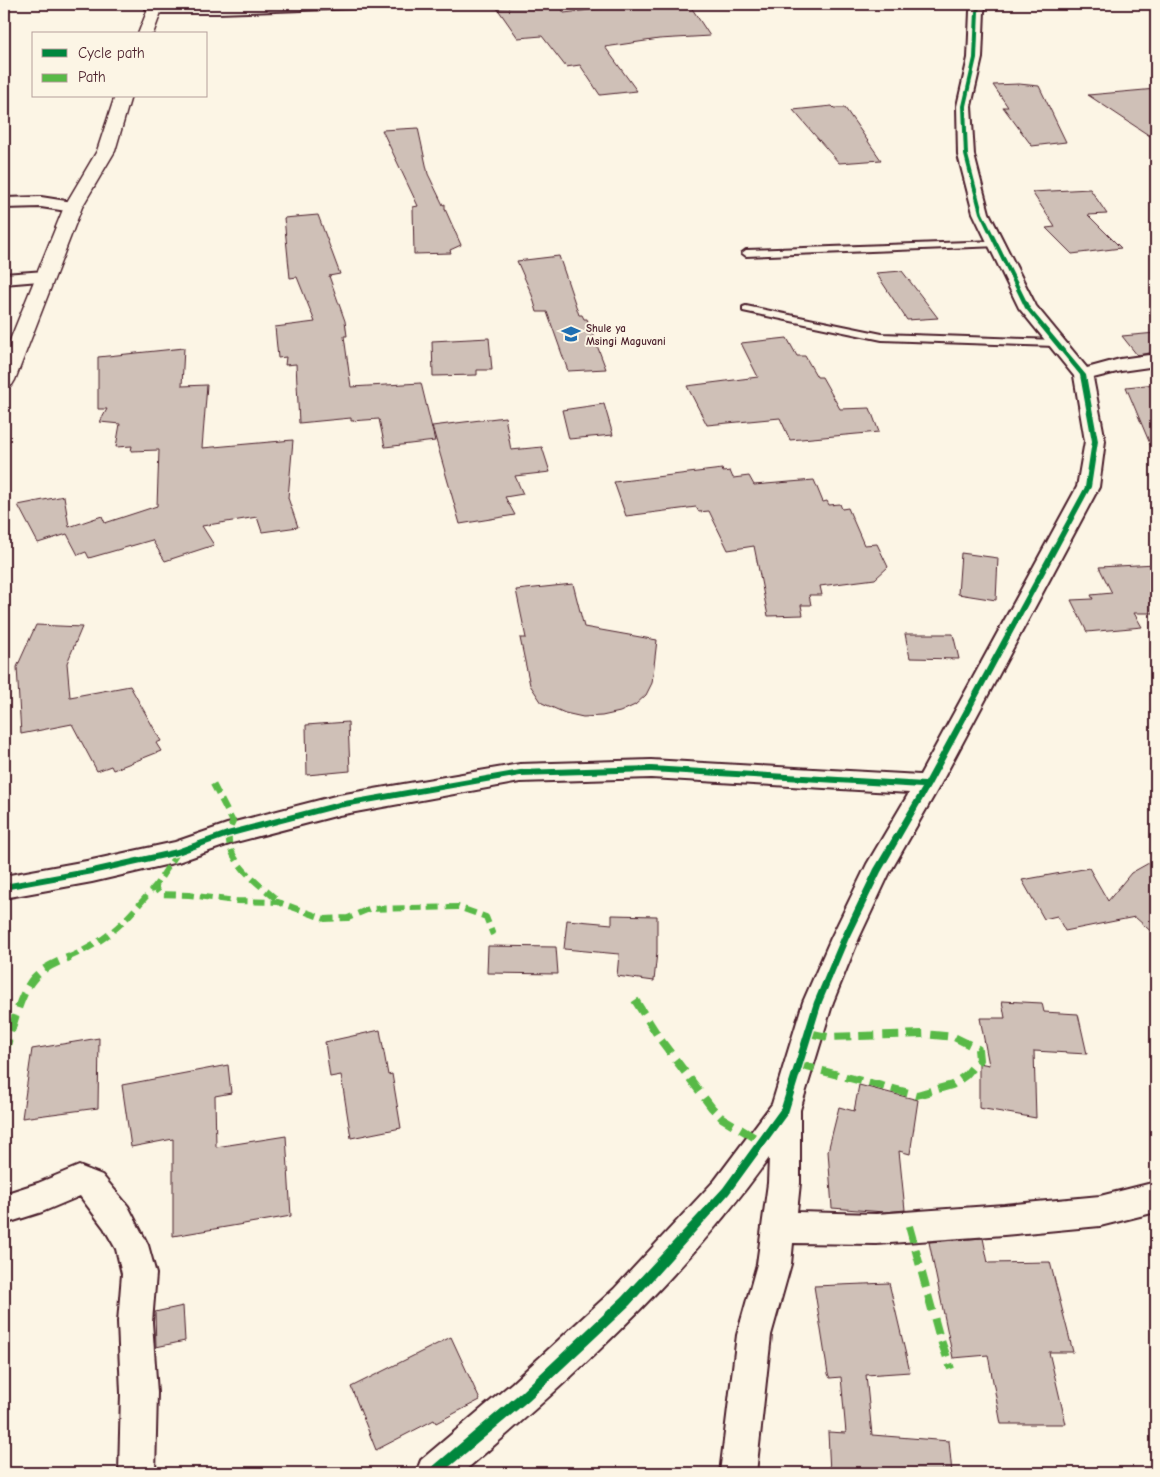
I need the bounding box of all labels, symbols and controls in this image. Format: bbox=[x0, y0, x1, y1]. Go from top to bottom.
legend bbox=[32, 32, 208, 98]
text: Cycle path bbox=[78, 44, 145, 62]
text: Path bbox=[78, 68, 106, 86]
place label: Shule ya Msingi Maguvani bbox=[586, 322, 666, 348]
school or university icon: Shule ya Msingi Maguvani bbox=[560, 323, 582, 345]

